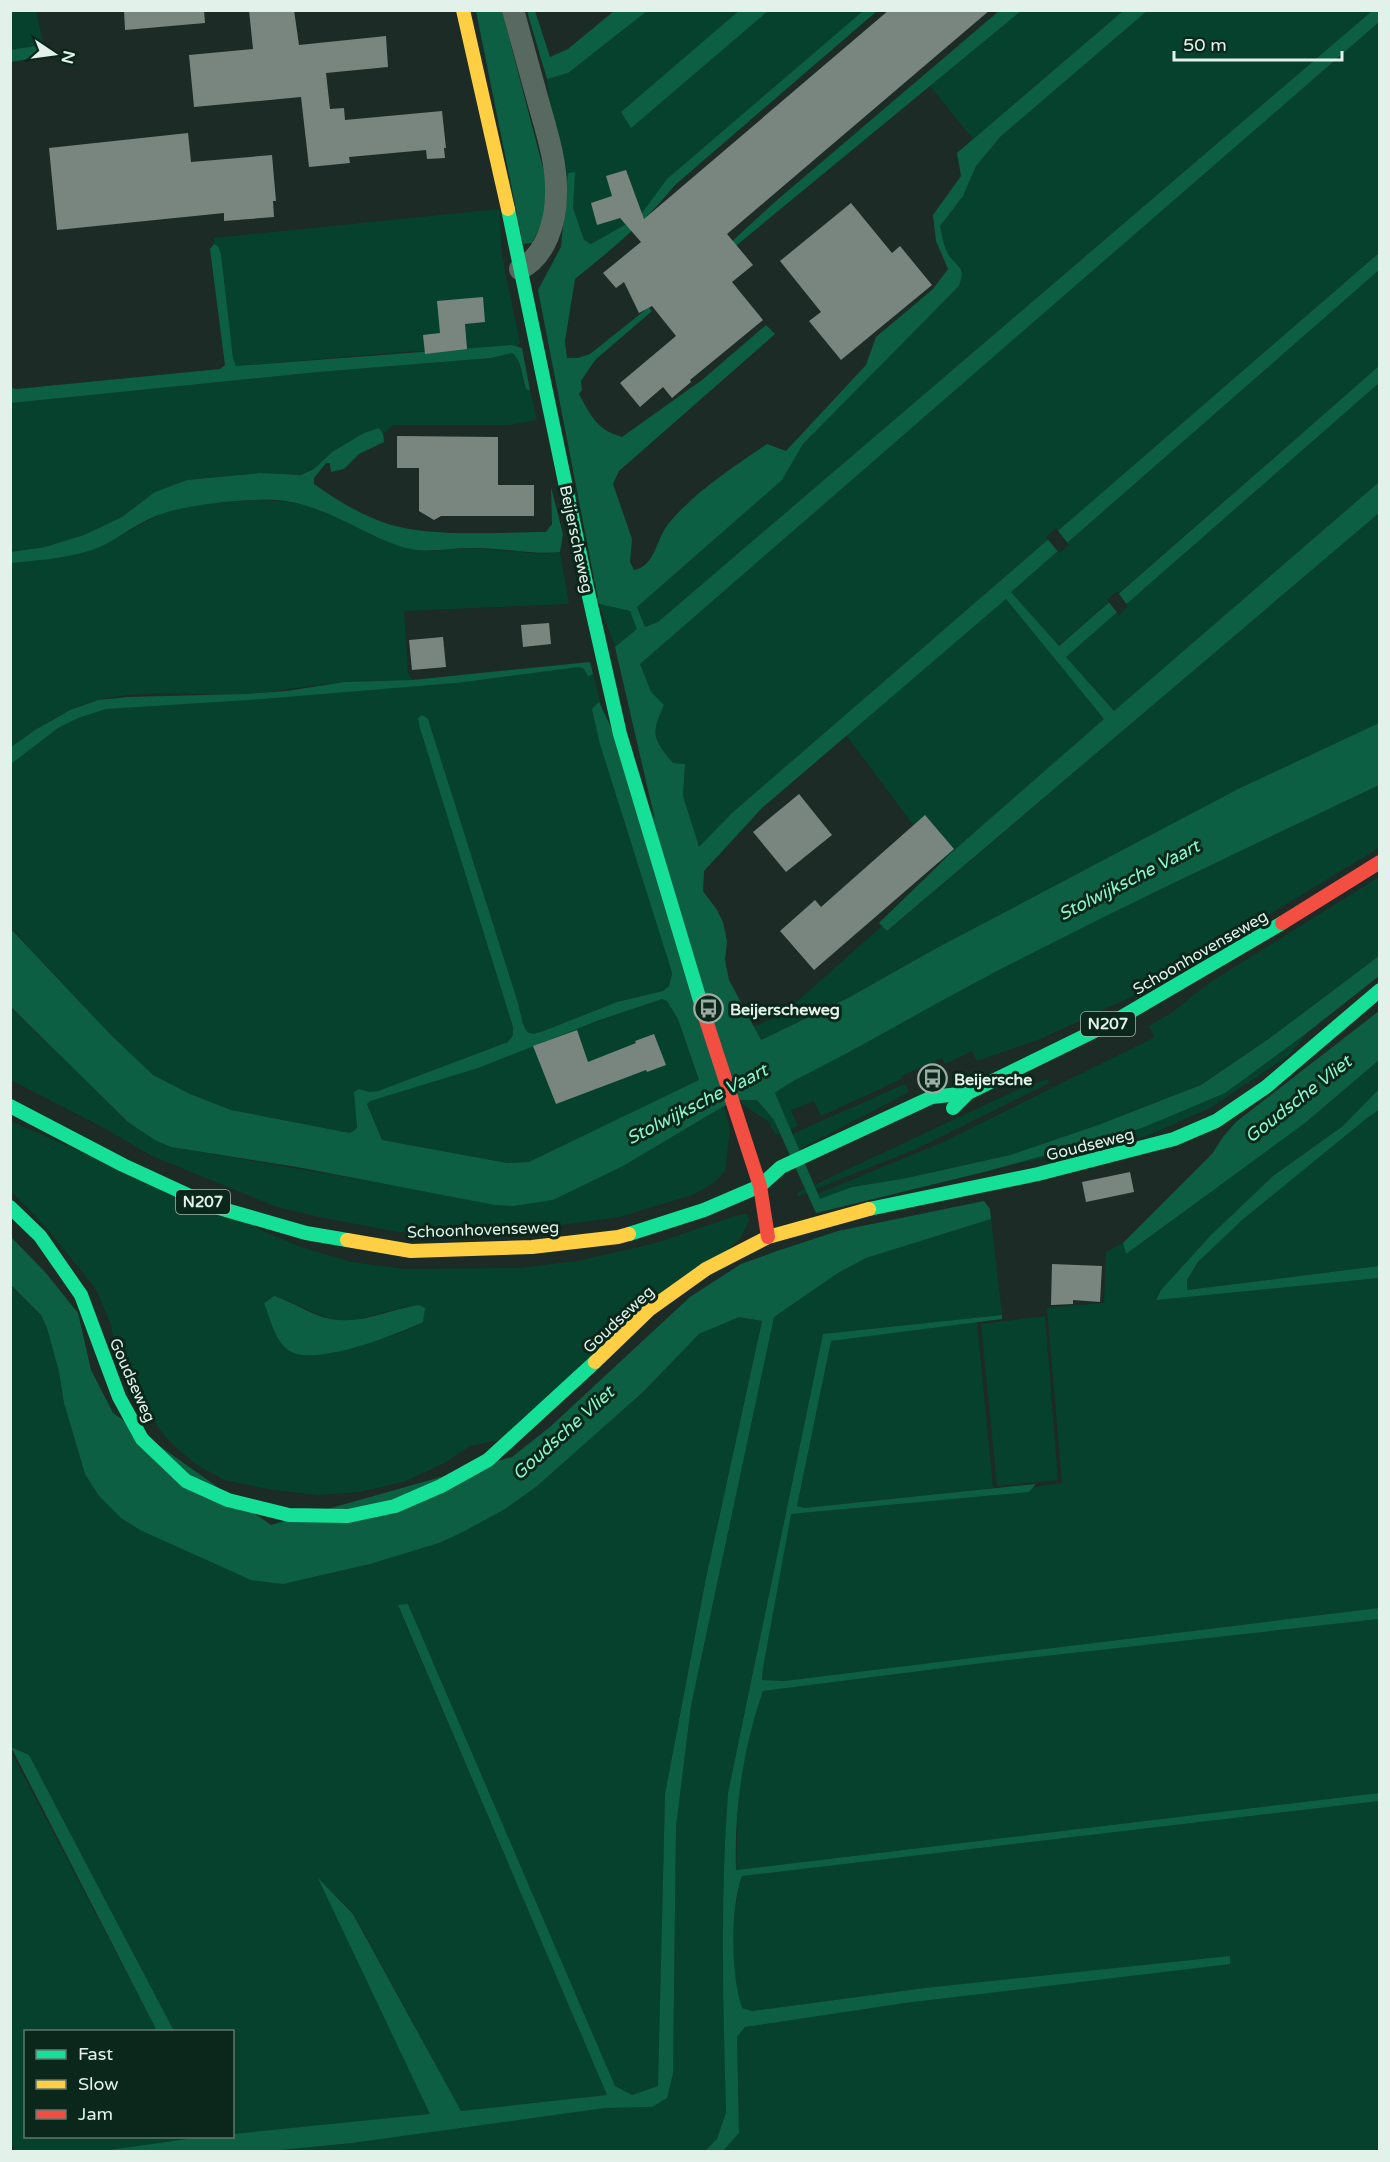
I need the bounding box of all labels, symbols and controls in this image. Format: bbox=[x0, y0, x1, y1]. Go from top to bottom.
north arrow bbox=[24, 24, 84, 84]
scale bar bbox=[1174, 24, 1342, 62]
text: 50 m bbox=[1183, 34, 1227, 56]
text: N bbox=[56, 49, 79, 66]
street label: Beijerscheweg bbox=[555, 483, 597, 595]
water label: Stolwijksche Vaart bbox=[1055, 834, 1205, 925]
street label: Schoonhovenseweg bbox=[1130, 906, 1271, 1000]
bus stop icon: Beijerscheweg bbox=[693, 993, 725, 1025]
place label: Beijerscheweg bbox=[730, 1000, 840, 1020]
road number: N207 bbox=[1081, 1012, 1135, 1036]
water label: Goudsche Vliet bbox=[1240, 1049, 1357, 1147]
water label: Stolwijksche Vaart bbox=[623, 1058, 773, 1149]
bus stop icon: Beijersche bbox=[917, 1063, 949, 1095]
place label: Beijersche bbox=[954, 1070, 1032, 1090]
street label: Goudseweg bbox=[1044, 1124, 1136, 1166]
road number: N207 bbox=[176, 1190, 230, 1214]
street label: Schoonhovenseweg bbox=[407, 1217, 559, 1243]
street label: Goudseweg bbox=[579, 1282, 658, 1358]
street label: Goudseweg bbox=[105, 1335, 160, 1426]
water label: Goudsche Vliet bbox=[508, 1380, 620, 1484]
legend bbox=[24, 2030, 234, 2138]
text: Fast bbox=[78, 2043, 113, 2065]
text: Slow bbox=[78, 2073, 119, 2095]
text: Jam bbox=[78, 2103, 113, 2125]

